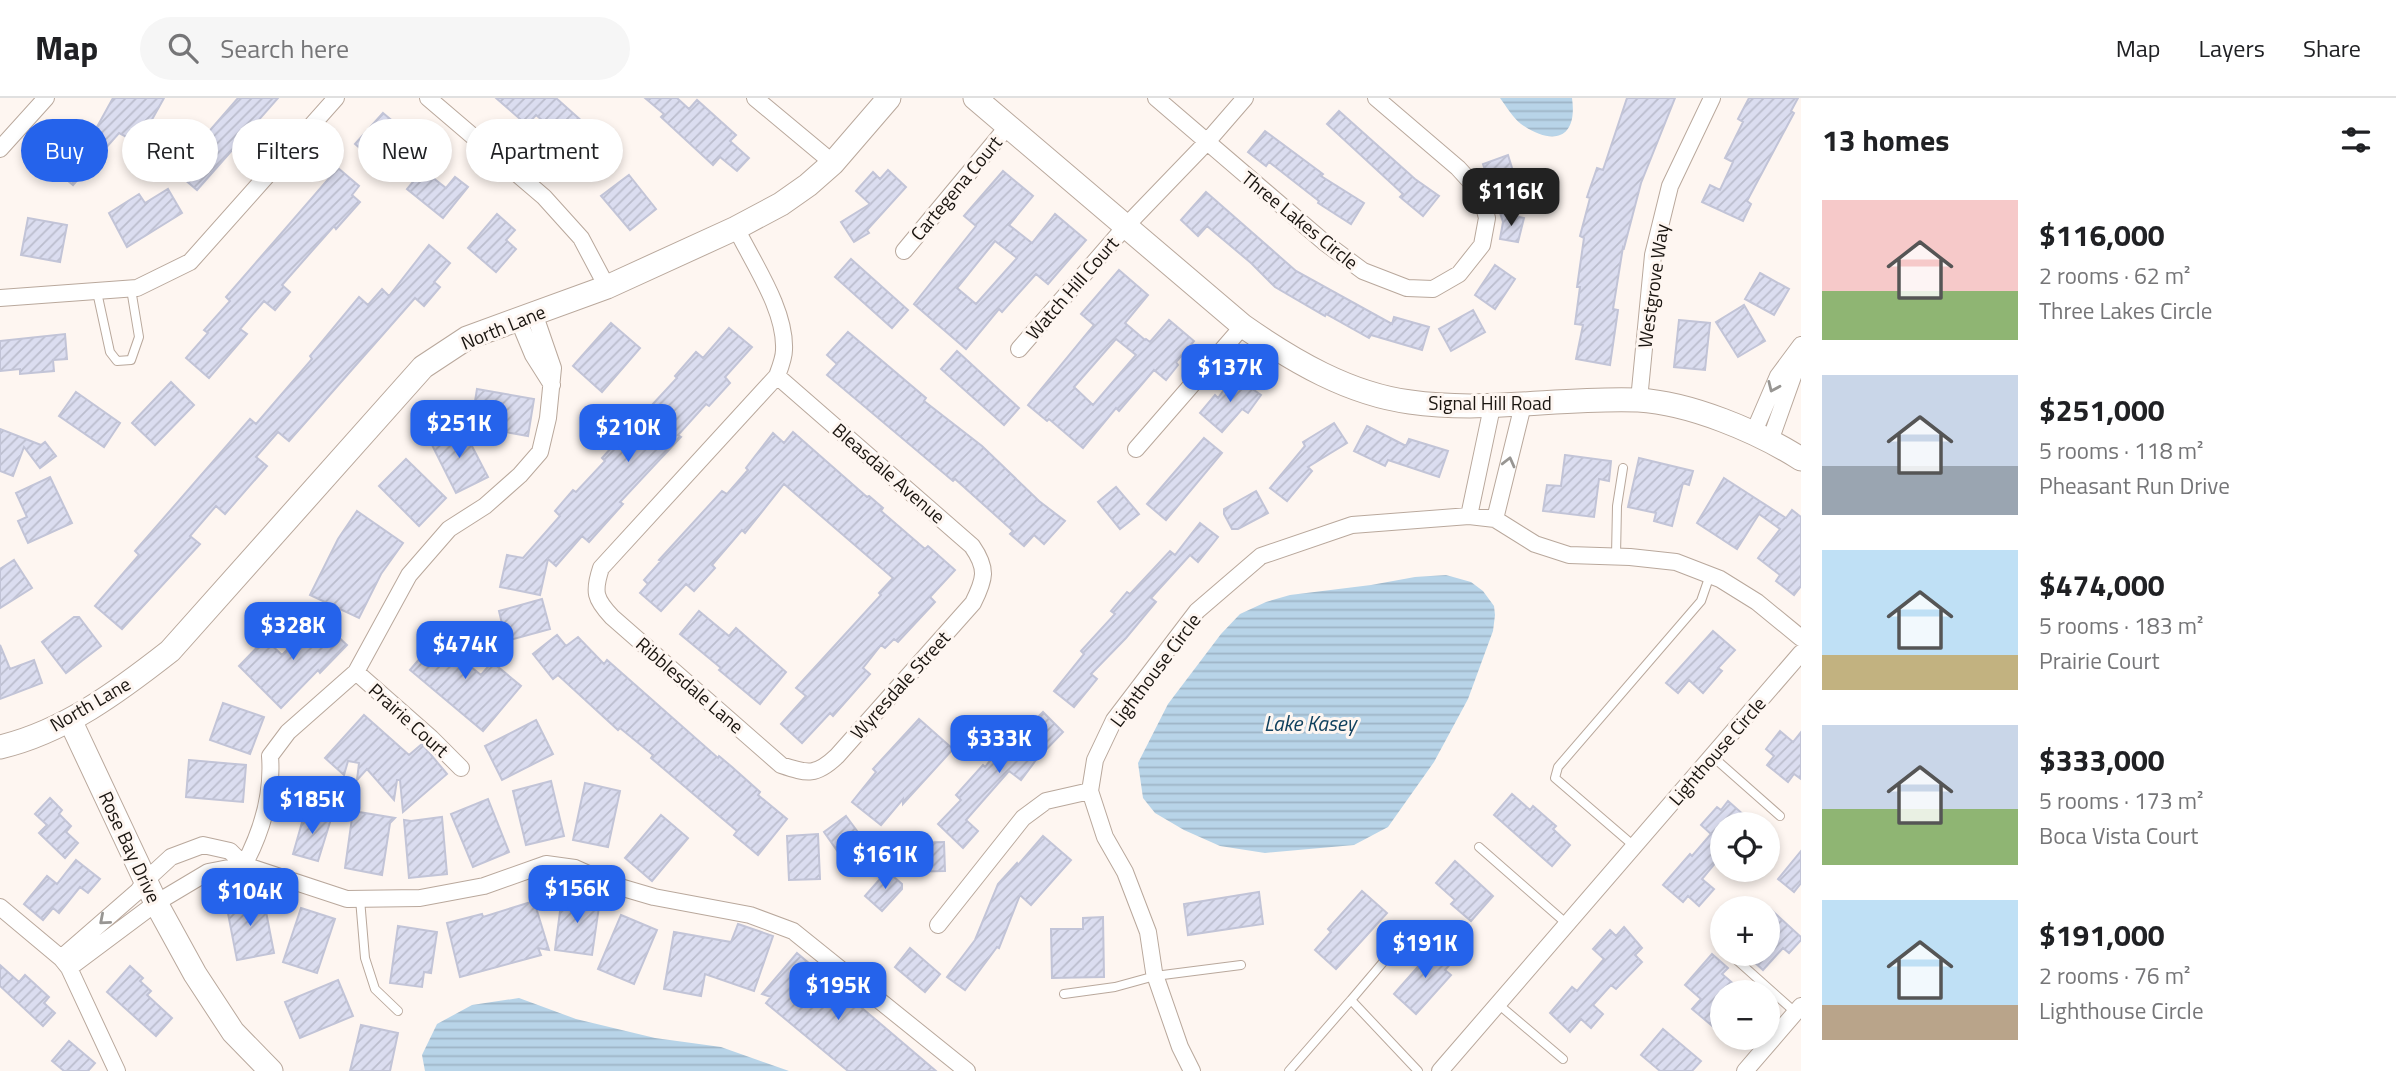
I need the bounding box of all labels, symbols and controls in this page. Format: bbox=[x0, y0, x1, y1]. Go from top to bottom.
search box bbox=[140, 17, 630, 80]
text: Map bbox=[35, 23, 98, 73]
icon: search bbox=[164, 29, 202, 67]
text: Search here bbox=[220, 29, 349, 68]
text: Map bbox=[2116, 30, 2161, 66]
text: Layers bbox=[2199, 30, 2265, 66]
text: Share bbox=[2303, 30, 2361, 66]
text: 13 homes bbox=[1822, 117, 1949, 163]
chip: Buy bbox=[21, 119, 108, 182]
chip: Rent bbox=[122, 119, 218, 182]
chip: Filters bbox=[232, 119, 344, 182]
chip: New bbox=[358, 119, 452, 182]
chip: Apartment bbox=[466, 119, 623, 182]
icon: filters bbox=[2337, 121, 2375, 159]
street label: Cartegena Court bbox=[903, 129, 1009, 247]
street label: Three Lakes Circle bbox=[1236, 163, 1365, 276]
pin: $116K bbox=[1462, 169, 1560, 228]
text: $116K bbox=[1478, 173, 1544, 208]
text: $116,000 bbox=[2039, 212, 2165, 258]
street label: Westgrove Way bbox=[1629, 222, 1676, 350]
icon: home bbox=[1878, 228, 1962, 312]
street label: Watch Hill Court bbox=[1018, 229, 1125, 346]
text: 2 rooms · 62 m² bbox=[2039, 258, 2190, 293]
text: Three Lakes Circle bbox=[2039, 293, 2212, 328]
street label: North Lane bbox=[456, 296, 549, 357]
pin: $137K bbox=[1181, 344, 1279, 404]
text: $137K bbox=[1197, 349, 1263, 384]
one-way arrow bbox=[1767, 380, 1781, 392]
text: $251,000 bbox=[2039, 387, 2165, 433]
street label: Signal Hill Road bbox=[1428, 388, 1552, 417]
pin: $251K bbox=[410, 400, 508, 460]
icon: home bbox=[1878, 403, 1962, 487]
pin: $210K bbox=[579, 404, 677, 464]
text: $251K bbox=[426, 405, 492, 440]
text: $210K bbox=[595, 409, 661, 444]
street label: Bleasdale Avenue bbox=[827, 415, 952, 530]
text: 5 rooms · 118 m² bbox=[2039, 433, 2203, 468]
one-way arrow bbox=[1501, 456, 1515, 468]
text: Pheasant Run Drive bbox=[2039, 468, 2230, 503]
text: $474,000 bbox=[2039, 562, 2165, 608]
icon: home bbox=[1878, 578, 1962, 662]
pin: $328K bbox=[244, 602, 342, 662]
text: $328K bbox=[260, 607, 326, 642]
street label: Lighthouse Circle bbox=[1102, 607, 1207, 733]
text: 5 rooms · 183 m² bbox=[2039, 608, 2203, 643]
pin: $474K bbox=[416, 622, 514, 681]
street label: Wyresdale Street bbox=[843, 624, 957, 745]
text: $474K bbox=[432, 626, 498, 661]
street label: Ribblesdale Lane bbox=[630, 629, 751, 740]
text: Prairie Court bbox=[2039, 643, 2160, 678]
street label: North Lane bbox=[44, 669, 135, 738]
street label: Prairie Court bbox=[363, 676, 456, 764]
street label: Lighthouse Circle bbox=[1661, 690, 1772, 811]
water label: Lake Kasey bbox=[1264, 707, 1358, 739]
pin: $333K bbox=[950, 716, 1048, 775]
text: $333K bbox=[966, 720, 1032, 755]
text: $333,000 bbox=[2039, 737, 2165, 783]
icon: home bbox=[1878, 753, 1962, 837]
pin: $185K bbox=[263, 776, 361, 836]
text: $185K bbox=[279, 781, 345, 816]
text: 5 rooms · 173 m² bbox=[2039, 783, 2203, 818]
street label: Rose Bay Drive bbox=[92, 786, 169, 907]
map controls bbox=[1710, 812, 1780, 1050]
button: locate bbox=[1710, 812, 1780, 882]
text: Boca Vista Court bbox=[2039, 818, 2198, 853]
pin: $161K bbox=[836, 832, 934, 891]
text: $161K bbox=[852, 836, 918, 871]
pin: $156K bbox=[528, 866, 626, 925]
pin: $104K bbox=[201, 868, 299, 928]
text: $156K bbox=[544, 870, 610, 905]
text: $104K bbox=[217, 873, 283, 908]
button: + bbox=[1710, 896, 1780, 966]
one-way arrow bbox=[99, 912, 112, 924]
text: $191,000 bbox=[2039, 912, 2165, 958]
pin: $191K bbox=[1376, 920, 1474, 980]
text: $191K bbox=[1392, 925, 1458, 960]
icon: home bbox=[1878, 928, 1962, 1012]
text: 2 rooms · 76 m² bbox=[2039, 958, 2190, 993]
pin: $195K bbox=[789, 962, 887, 1022]
text: $195K bbox=[805, 967, 871, 1002]
button: − bbox=[1710, 980, 1780, 1050]
text: Lighthouse Circle bbox=[2039, 993, 2204, 1028]

